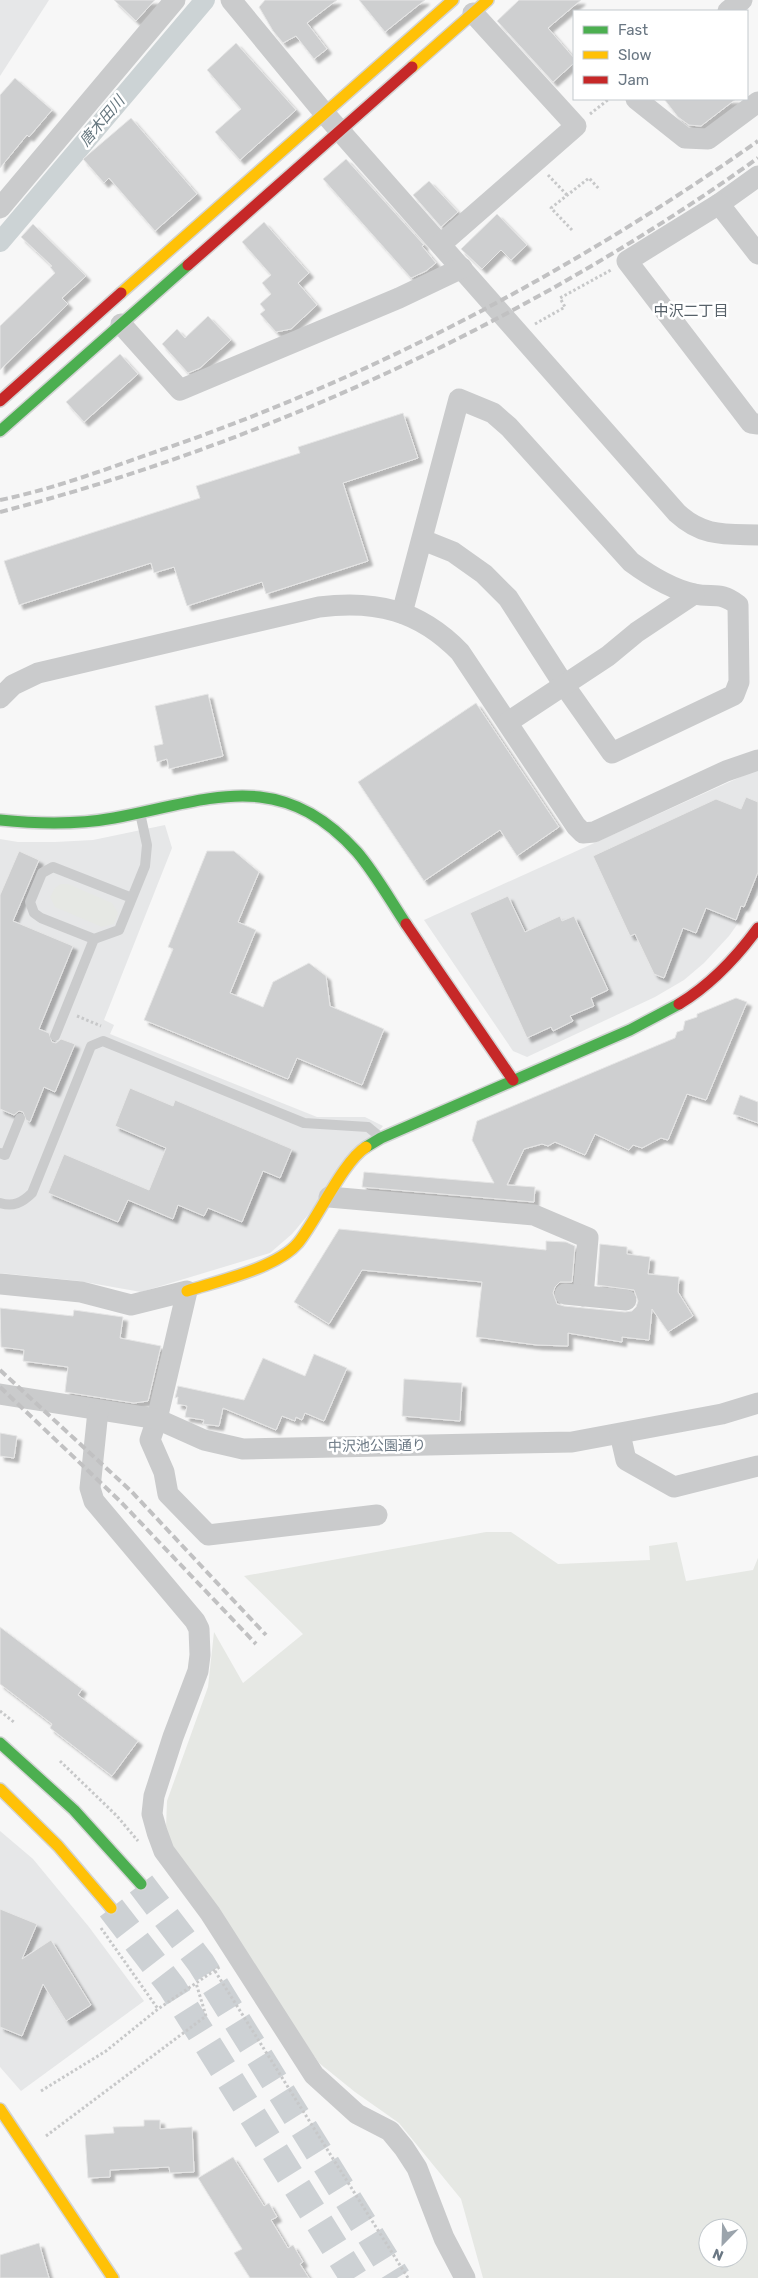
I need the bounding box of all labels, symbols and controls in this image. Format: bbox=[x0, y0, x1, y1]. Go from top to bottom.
legend bbox=[573, 10, 748, 100]
text: Fast bbox=[618, 21, 648, 39]
text: Slow bbox=[618, 46, 651, 64]
text: Jam bbox=[618, 71, 649, 89]
water label: 唐木田川 bbox=[76, 91, 129, 150]
district label: 中沢二丁目 bbox=[653, 302, 729, 320]
street label: 中沢池公園通り bbox=[328, 1437, 426, 1455]
north arrow bbox=[698, 2218, 748, 2268]
text: N bbox=[710, 2245, 726, 2264]

